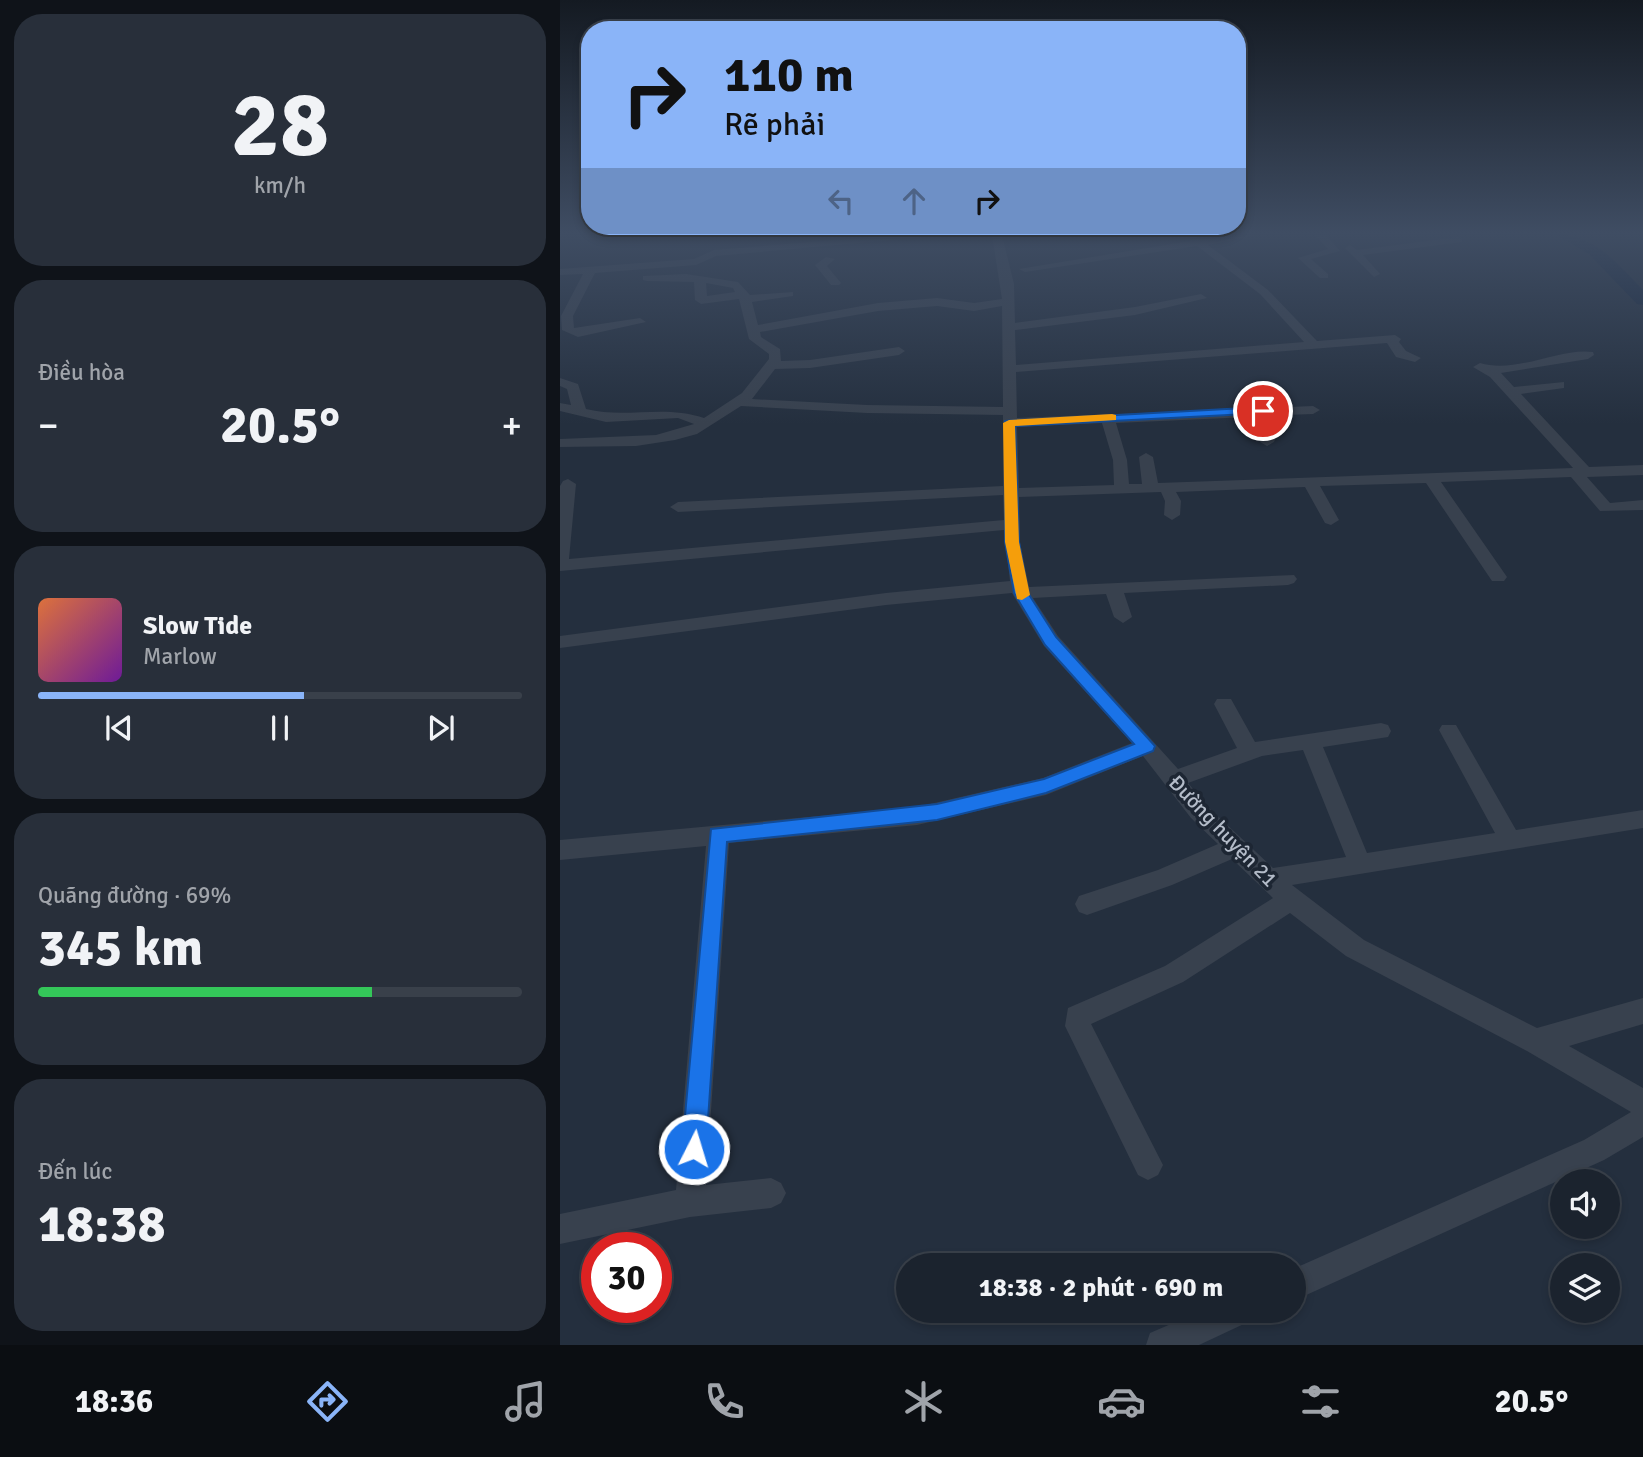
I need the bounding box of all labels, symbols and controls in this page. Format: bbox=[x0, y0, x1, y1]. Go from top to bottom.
text: 110 m bbox=[724, 45, 854, 105]
icon: right bbox=[609, 49, 700, 140]
text: 28 bbox=[231, 69, 329, 182]
text: Rẽ phải bbox=[724, 105, 825, 144]
text: km/h bbox=[254, 171, 306, 200]
icon: left bbox=[822, 182, 860, 220]
icon: ahead bbox=[895, 182, 933, 220]
icon: right bbox=[968, 182, 1006, 220]
text: Điều hòa bbox=[38, 358, 125, 387]
pin bbox=[1233, 381, 1293, 441]
icon: arrive bbox=[1244, 392, 1282, 430]
text: 20.5° bbox=[220, 393, 340, 457]
text: − bbox=[38, 402, 59, 449]
text: + bbox=[501, 402, 522, 449]
text: Slow Tide bbox=[143, 610, 252, 642]
text: Marlow bbox=[143, 642, 217, 671]
icon: previous bbox=[100, 709, 138, 747]
icon: pause bbox=[261, 709, 299, 747]
icon: next bbox=[422, 709, 460, 747]
street label: Đường huyện 21 bbox=[1163, 770, 1283, 892]
text: Quãng đường · 69% bbox=[38, 881, 231, 910]
text: 345 km bbox=[38, 916, 203, 980]
position arrow bbox=[657, 1112, 731, 1186]
text: Đến lúc bbox=[38, 1157, 112, 1186]
map controls bbox=[1550, 1169, 1620, 1323]
button: sound bbox=[1550, 1169, 1620, 1239]
text: 18:38 bbox=[38, 1192, 166, 1256]
speed limit sign: 30 bbox=[581, 1232, 672, 1323]
button: layers bbox=[1550, 1253, 1620, 1323]
text: 18:38 · 2 phút · 690 m bbox=[979, 1272, 1223, 1304]
icon: directions bbox=[303, 1377, 352, 1426]
icon: music bbox=[501, 1377, 550, 1426]
icon: phone bbox=[700, 1377, 749, 1426]
icon: climate bbox=[899, 1377, 948, 1426]
icon: car bbox=[1097, 1377, 1146, 1426]
icon: filters bbox=[1296, 1377, 1345, 1426]
text: 18:36 bbox=[75, 1382, 153, 1421]
text: 20.5° bbox=[1494, 1382, 1568, 1421]

